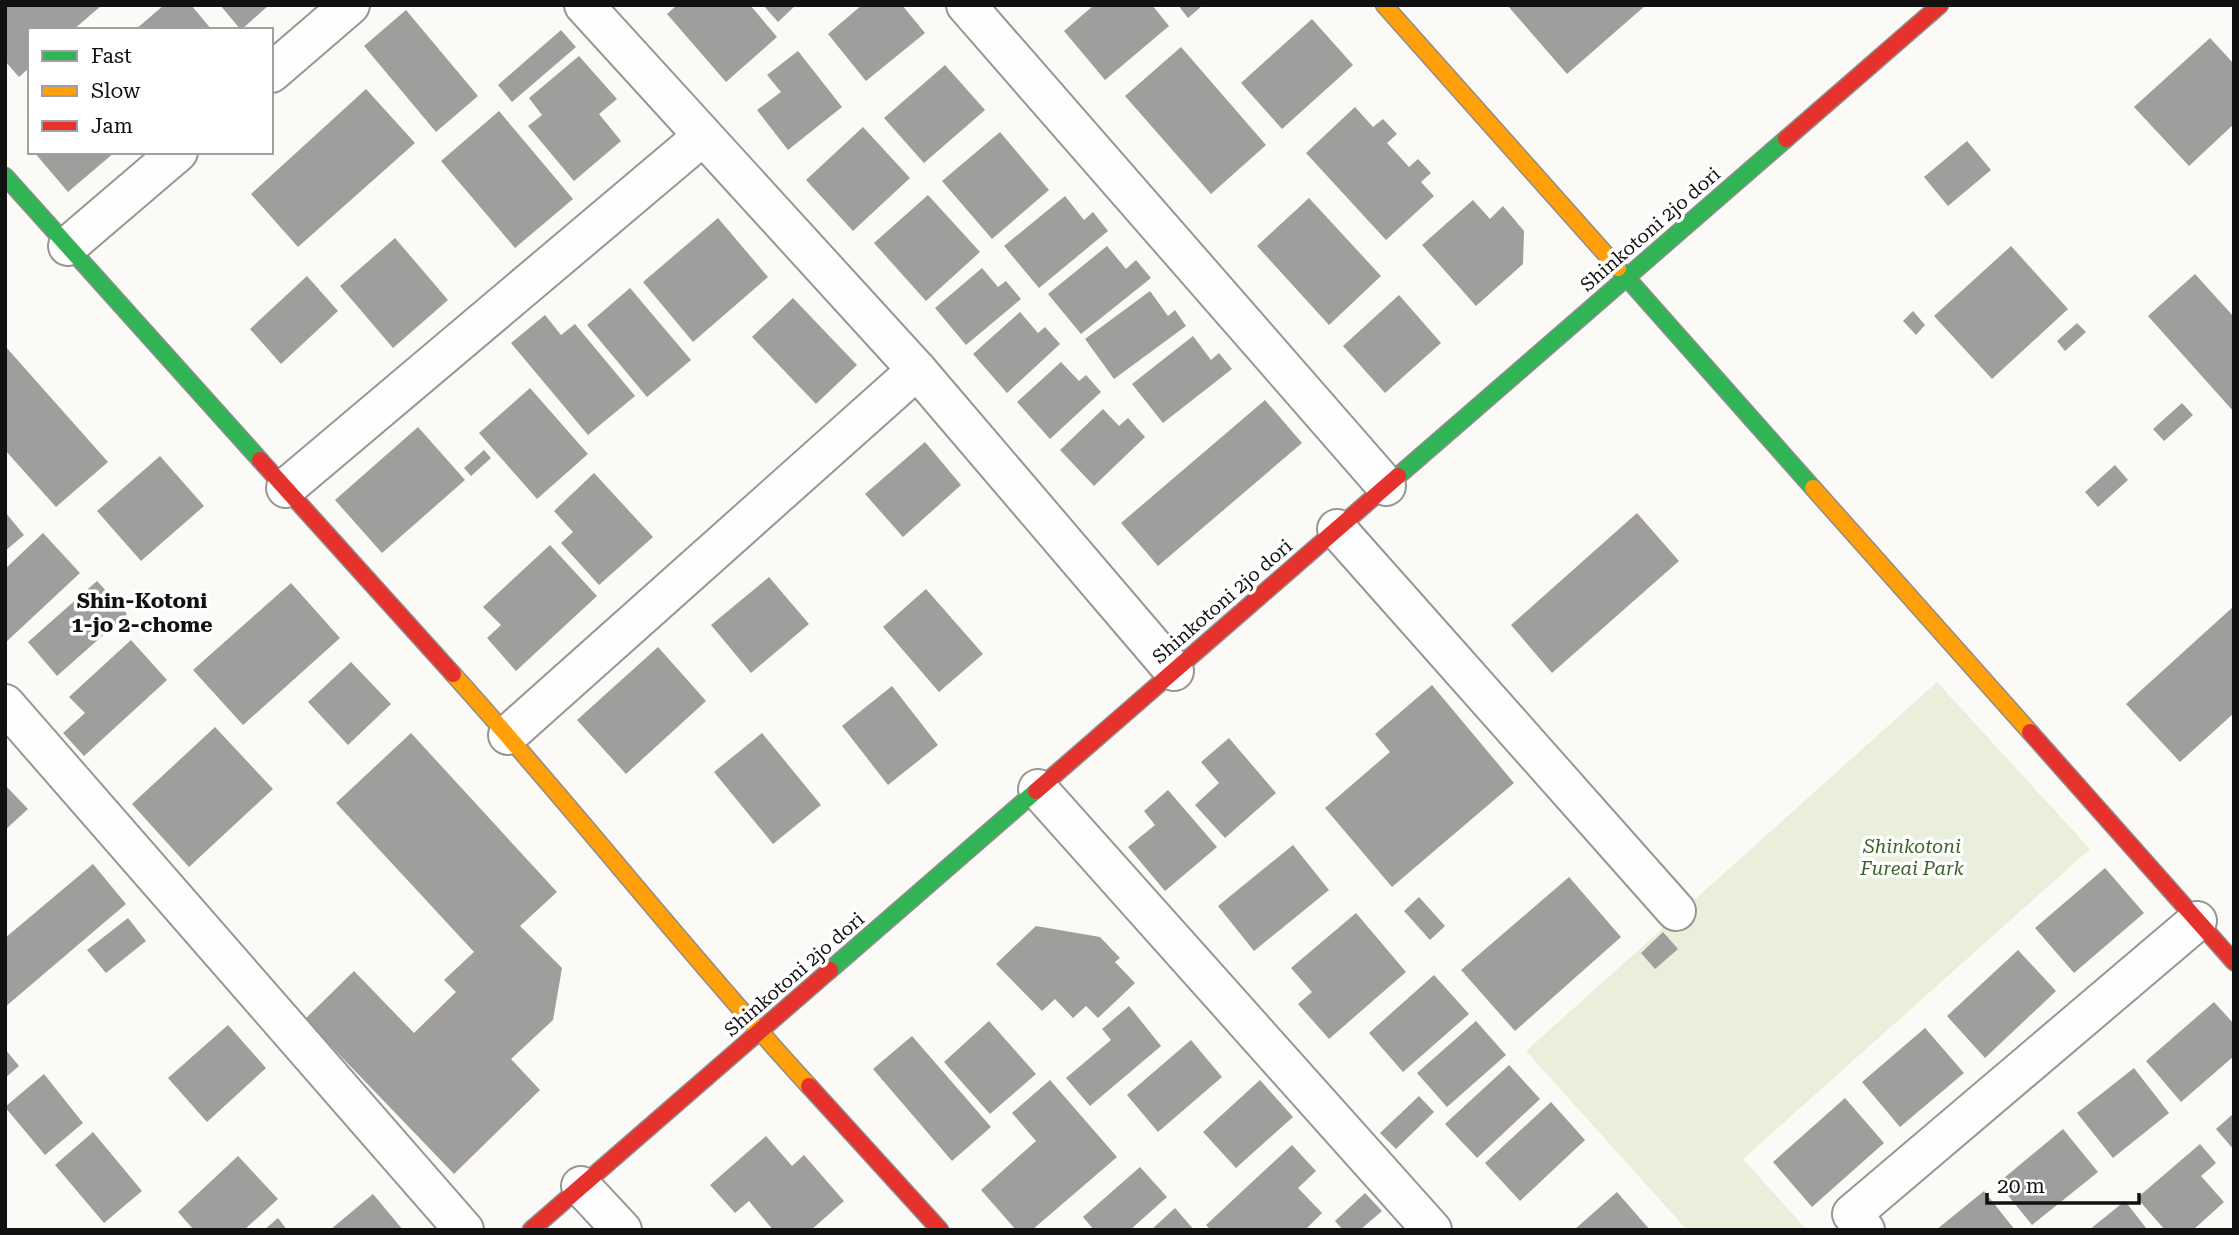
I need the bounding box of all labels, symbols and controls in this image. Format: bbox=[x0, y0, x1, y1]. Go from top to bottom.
legend bbox=[28, 28, 273, 154]
text: Fast bbox=[91, 44, 132, 68]
text: Slow bbox=[91, 79, 141, 103]
text: Jam bbox=[91, 114, 133, 138]
street label: Shinkotoni 2jo dori bbox=[1576, 162, 1725, 296]
street label: Shinkotoni 2jo dori bbox=[1148, 534, 1297, 668]
district label: Shin-Kotoni 1-jo 2-chome bbox=[71, 589, 213, 637]
park label: Shinkotoni Fureai Park bbox=[1859, 835, 1965, 880]
street label: Shinkotoni 2jo dori bbox=[720, 907, 869, 1041]
scale bar bbox=[1987, 1162, 2139, 1206]
text: 20 m bbox=[1997, 1174, 2045, 1198]

